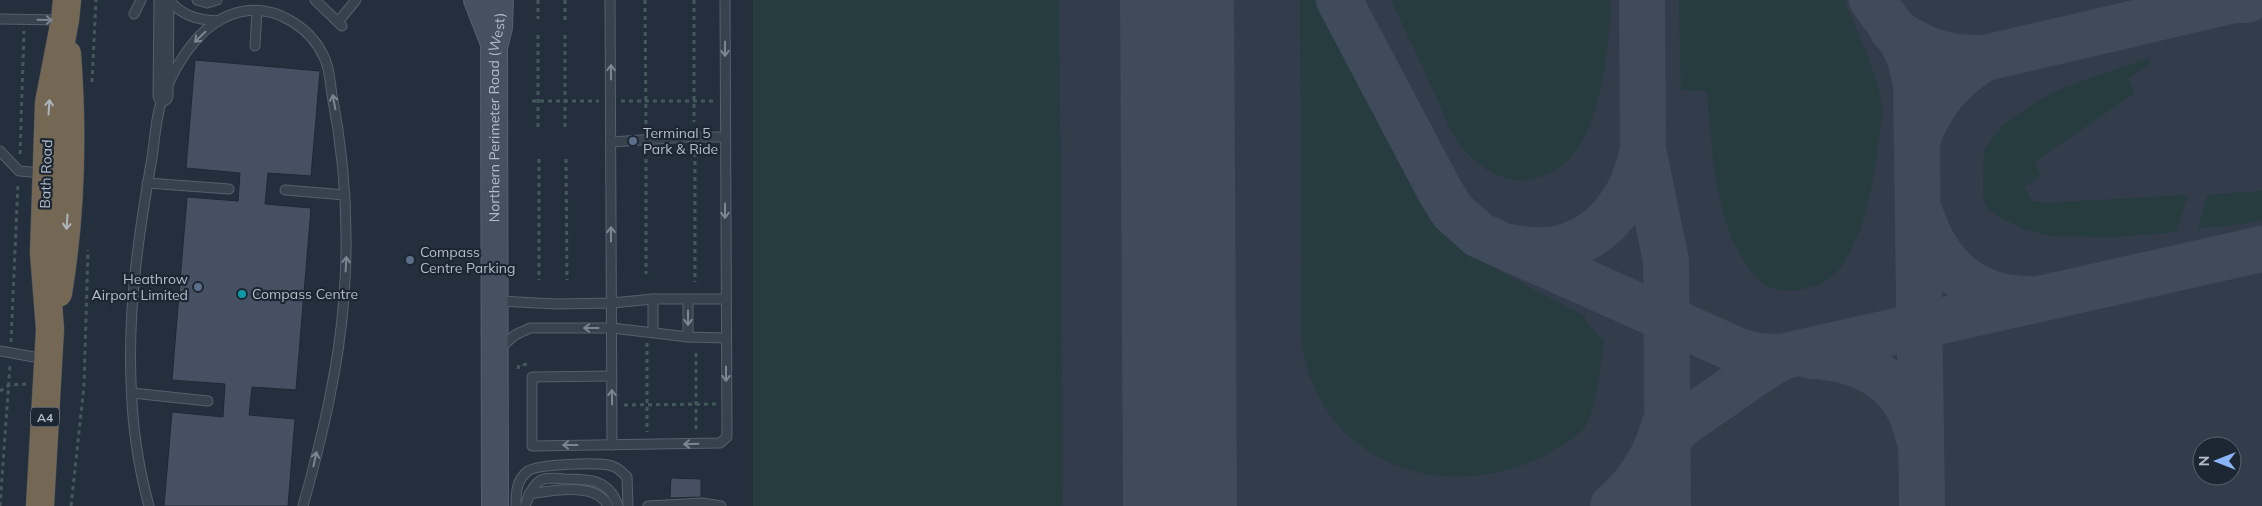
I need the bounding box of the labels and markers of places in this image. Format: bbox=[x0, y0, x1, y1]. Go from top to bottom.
place label: Terminal 5 Park & Ride bbox=[643, 124, 718, 158]
marker: Terminal 5 Park & Ride bbox=[627, 135, 639, 147]
place label: Compass Centre Parking bbox=[420, 243, 516, 277]
marker: Compass Centre Parking bbox=[404, 254, 416, 266]
place label: Heathrow Airport Limited bbox=[91, 270, 188, 304]
marker: Heathrow Airport Limited bbox=[192, 281, 204, 293]
place label: Compass Centre bbox=[252, 285, 358, 303]
marker: Compass Centre bbox=[236, 288, 248, 300]

